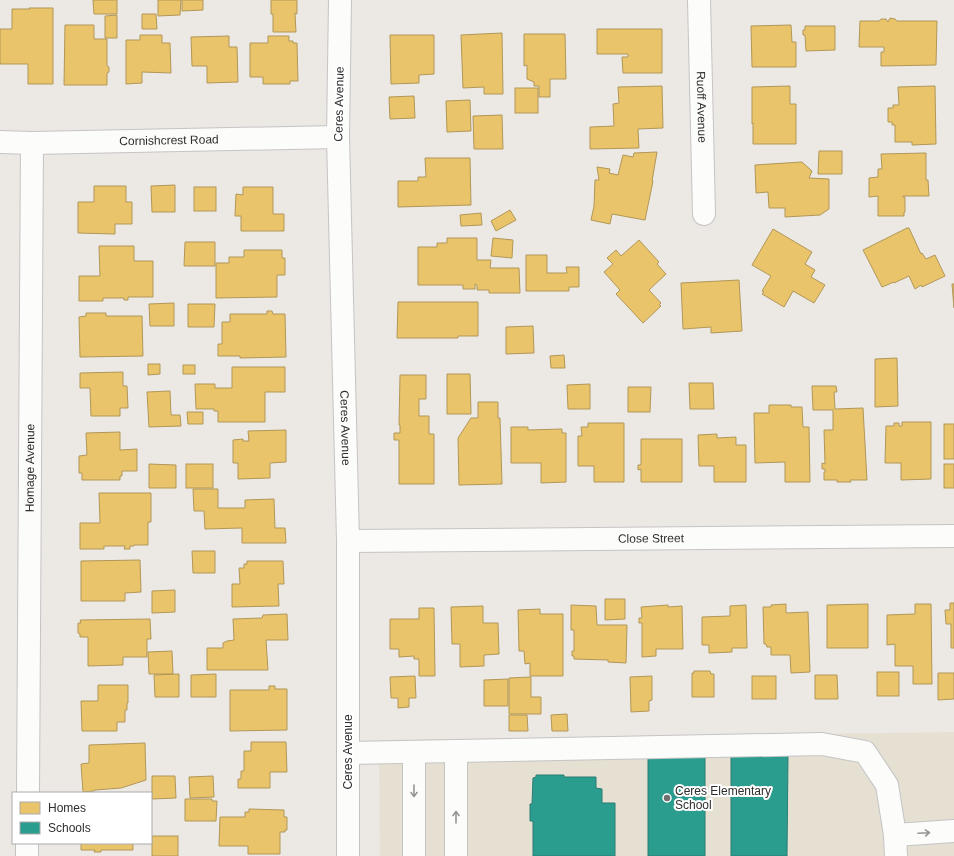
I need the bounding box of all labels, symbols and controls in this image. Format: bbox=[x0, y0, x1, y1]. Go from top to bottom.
street label: Ceres Avenue bbox=[331, 66, 347, 142]
street label: Ruoff Avenue bbox=[694, 71, 709, 143]
street label: Cornishcrest Road bbox=[119, 132, 219, 148]
street label: Ceres Avenue bbox=[337, 390, 353, 466]
street label: Homage Avenue bbox=[23, 423, 37, 512]
street label: Close Street bbox=[618, 531, 685, 546]
street label: Ceres Avenue bbox=[341, 714, 355, 790]
one-way arrow bbox=[410, 784, 418, 797]
place label: Ceres Elementary School bbox=[675, 784, 771, 812]
legend bbox=[12, 792, 152, 844]
marker: Ceres Elementary School bbox=[662, 793, 672, 803]
text: Homes bbox=[48, 801, 86, 815]
one-way arrow bbox=[452, 811, 460, 824]
text: Schools bbox=[48, 821, 91, 835]
one-way arrow bbox=[917, 829, 930, 837]

